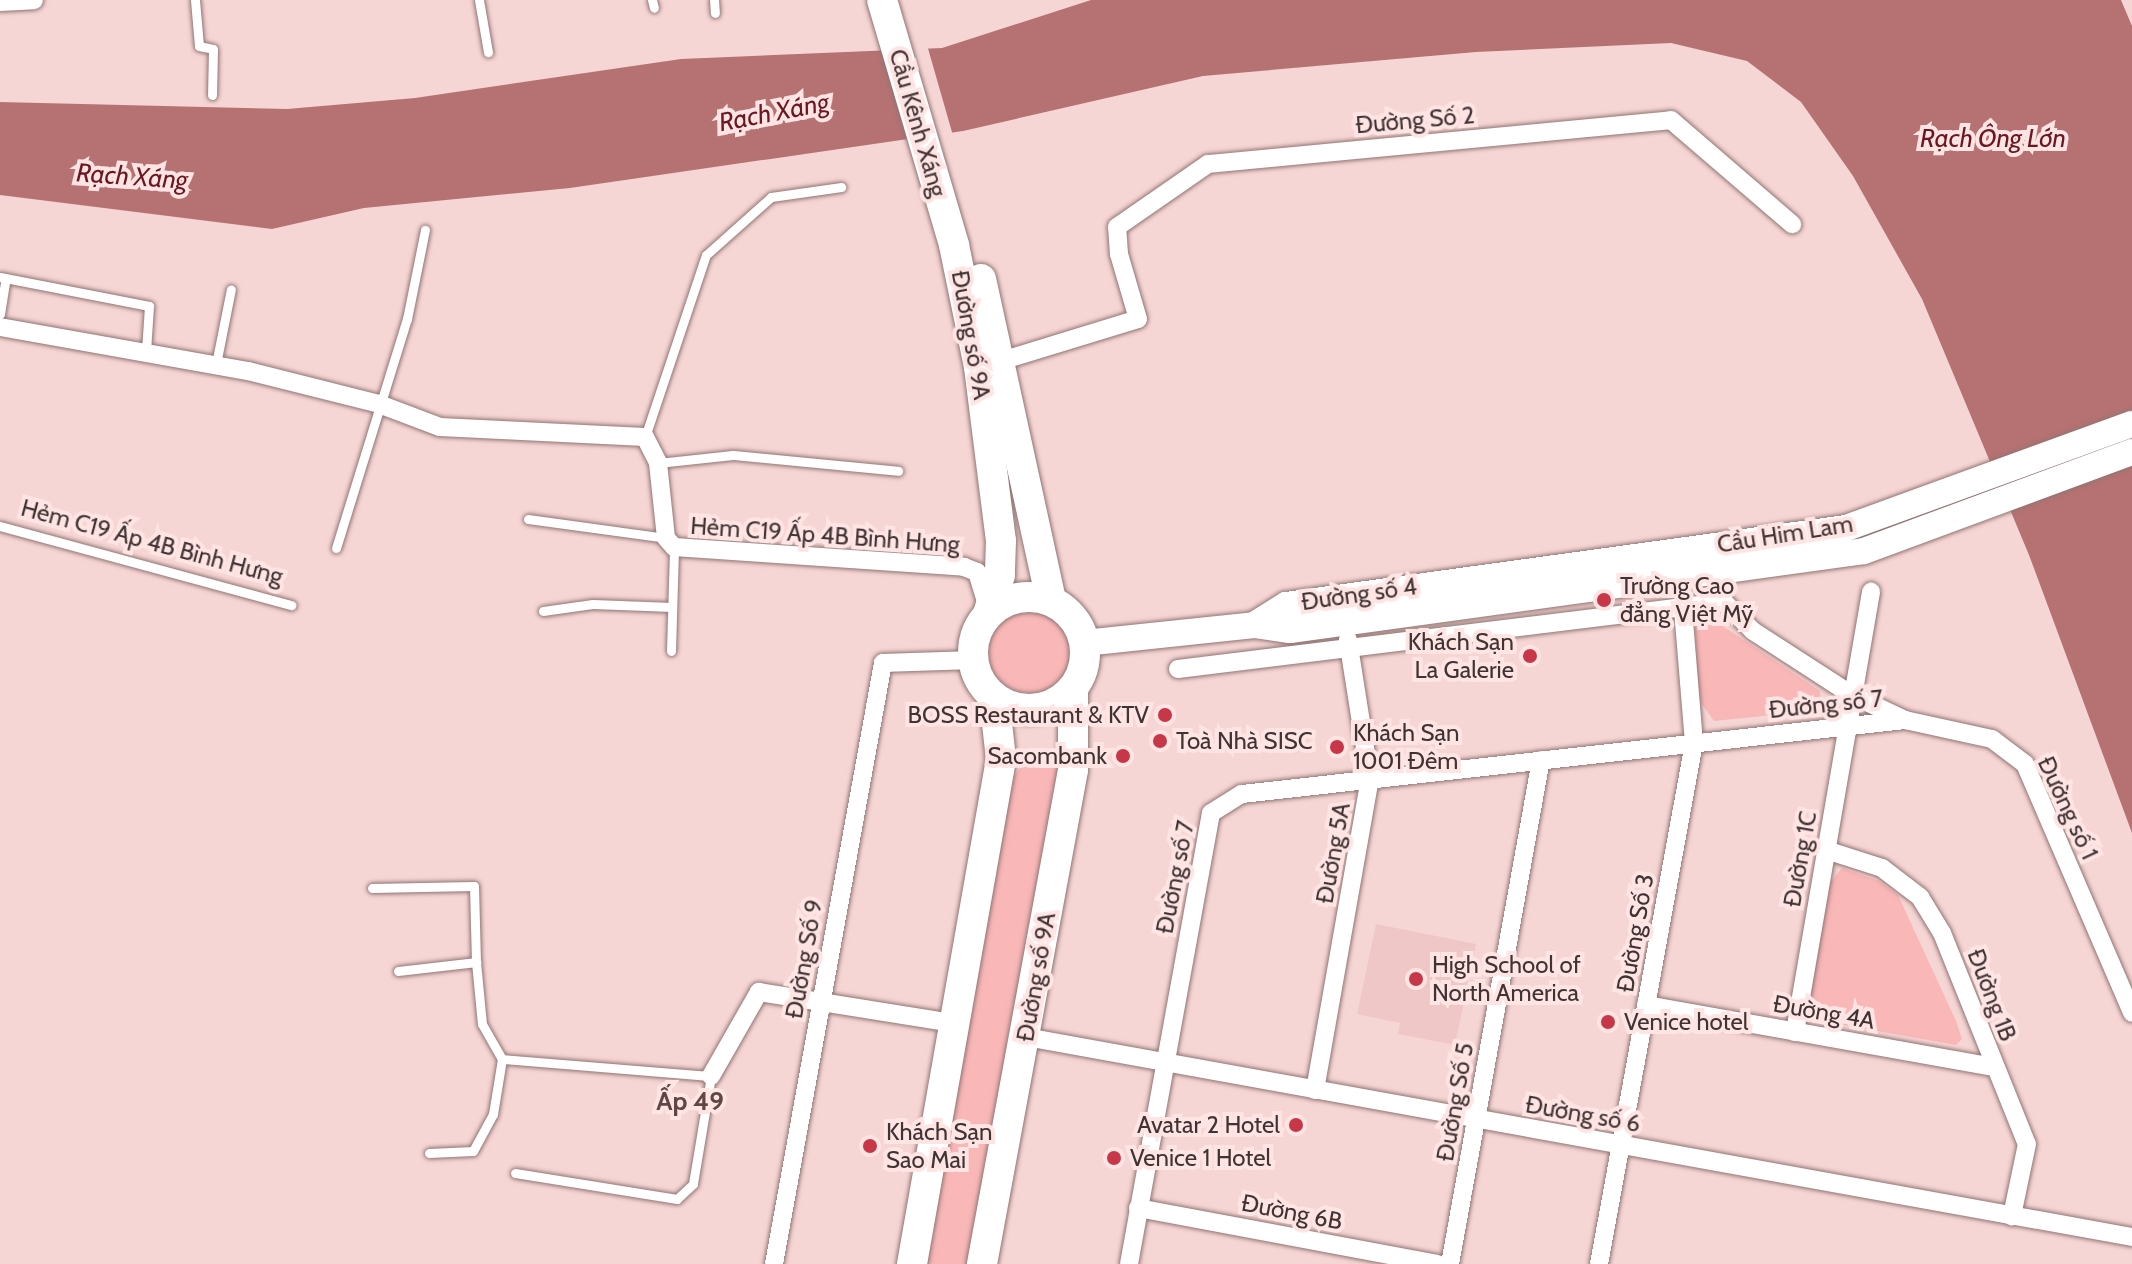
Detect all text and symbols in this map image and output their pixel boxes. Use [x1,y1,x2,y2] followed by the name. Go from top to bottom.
[883,46,953,200] street label: Cầu Kênh Xáng
[716,87,832,139] water label: Rạch Xáng
[1354,100,1476,140] street label: Đường Số 2
[1920,123,2066,155] water label: Rạch Ông Lớn
[75,158,189,196] water label: Rạch Xáng
[945,268,997,402] street label: Đường số 9A
[18,493,286,591] street label: Hẻm C19 Ấp 4B Bình Hưng
[1715,509,1855,559] street label: Cầu Him Lam
[689,511,961,559] street label: Hẻm C19 Ấp 4B Bình Hưng
[1299,572,1419,616] street label: Đường số 4
[1620,572,1753,628] place label: Trường Cao đẳng Việt Mỹ
[1595,591,1613,609] marker: Trường Cao đẳng Việt Mỹ
[1408,628,1514,684] place label: Khách Sạn La Galerie
[1521,647,1539,665] marker: Khách Sạn La Galerie
[1767,684,1885,724] street label: Đường số 7
[908,701,1149,729] place label: BOSS Restaurant & KTV
[1156,706,1174,724] marker: BOSS Restaurant & KTV
[1353,719,1459,775] place label: Khách Sạn 1001 Đêm
[1176,727,1313,755] place label: Toà Nhà SISC
[1151,732,1169,750] marker: Toà Nhà SISC
[1328,738,1346,756] marker: Khách Sạn 1001 Đêm
[987,742,1107,770] place label: Sacombank
[1114,747,1132,765] marker: Sacombank
[2032,752,2104,864] street label: Đường số 1
[1310,800,1356,906] street label: Đường 5A
[1777,809,1823,909] street label: Đường 1C
[1150,818,1200,936] street label: Đường số 7
[1610,872,1660,994] street label: Đường Số 3
[779,897,829,1021] street label: Đường Số 9
[1010,910,1062,1044] street label: Đường số 9A
[1961,945,2023,1045] street label: Đường 1B
[1432,951,1581,1007] place label: High School of North America
[1407,970,1425,988] marker: High School of North America
[1771,989,1877,1035] street label: Đường 4A
[1624,1008,1748,1036] place label: Venice hotel
[1599,1013,1617,1031] marker: Venice hotel
[1430,1041,1480,1163] street label: Đường Số 5
[656,1086,724,1118] district label: Ấp 49
[1523,1090,1643,1138] street label: Đường số 6
[1137,1111,1280,1139] place label: Avatar 2 Hotel
[1287,1116,1305,1134] marker: Avatar 2 Hotel
[886,1118,992,1174] place label: Khách Sạn Sao Mai
[861,1137,879,1155] marker: Khách Sạn Sao Mai
[1130,1144,1271,1172] place label: Venice 1 Hotel
[1105,1149,1123,1167] marker: Venice 1 Hotel
[1239,1188,1345,1236] street label: Đường 6B

